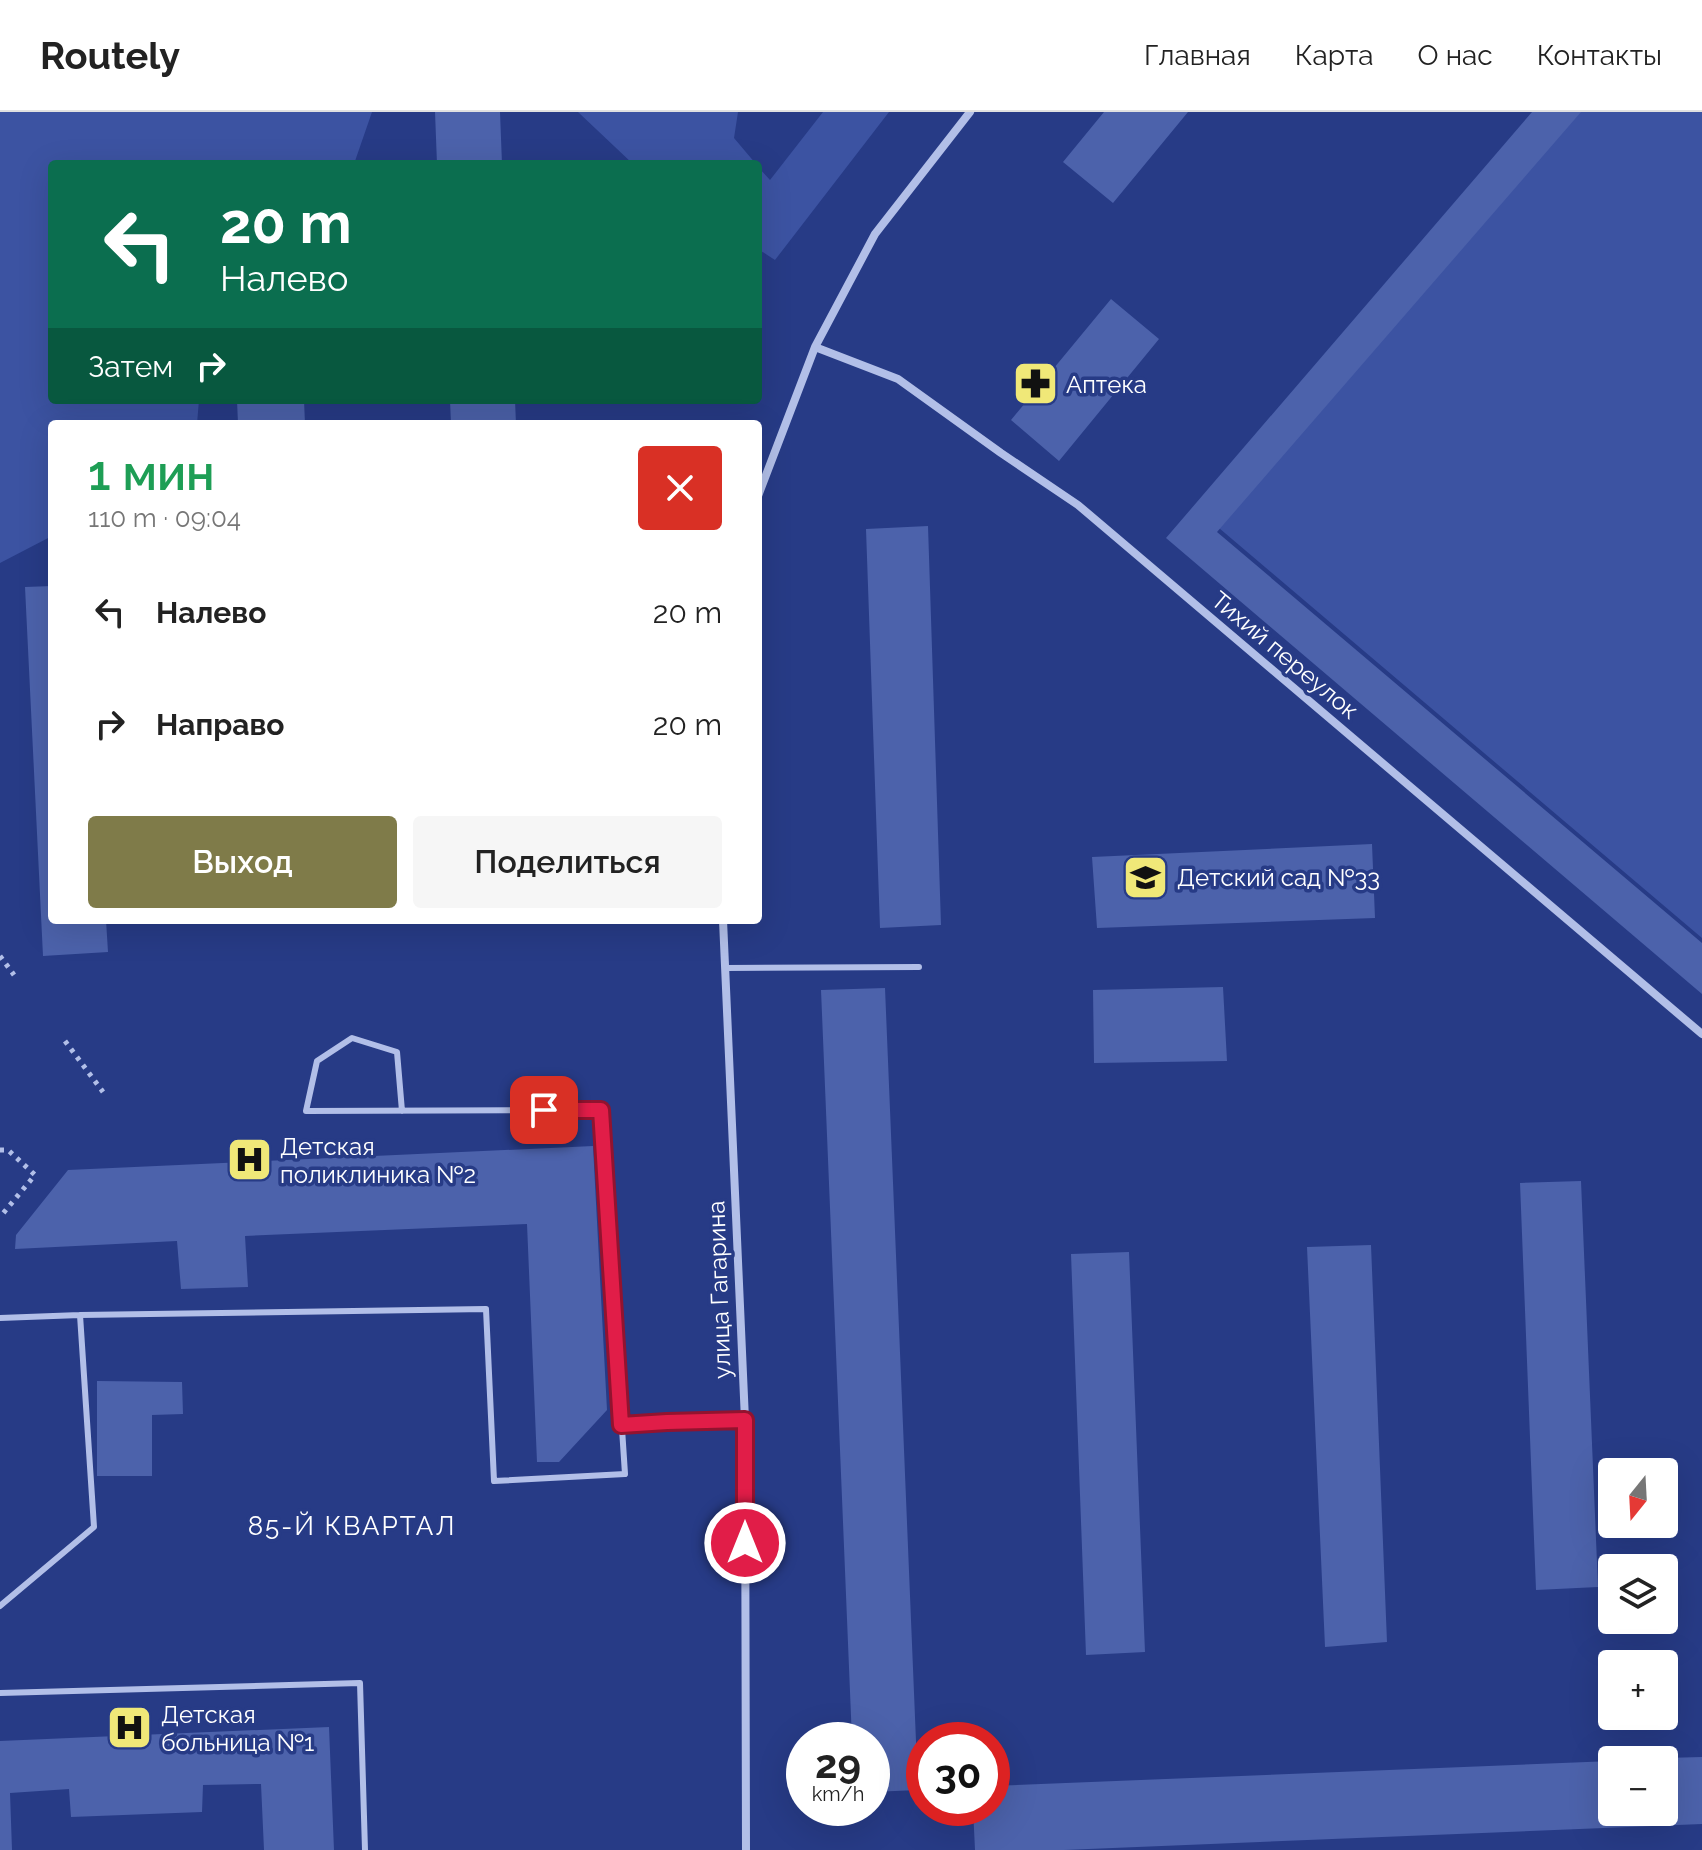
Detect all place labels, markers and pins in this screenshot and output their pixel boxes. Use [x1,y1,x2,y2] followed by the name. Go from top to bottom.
[1011,360,1059,408] pharmacy icon: Аптека
[1066,370,1147,399] place label: Аптека
[1122,853,1170,901] school or university icon: Детский сад №33
[1177,863,1380,892] place label: Детский сад №33
[510,1076,578,1144] pin
[280,1132,476,1189] place label: Детская поликлиника №2
[225,1136,273,1184] hospital icon: Детская поликлиника №2
[161,1700,314,1757] place label: Детская больница №1
[106,1704,154,1752] hospital icon: Детская больница №1

